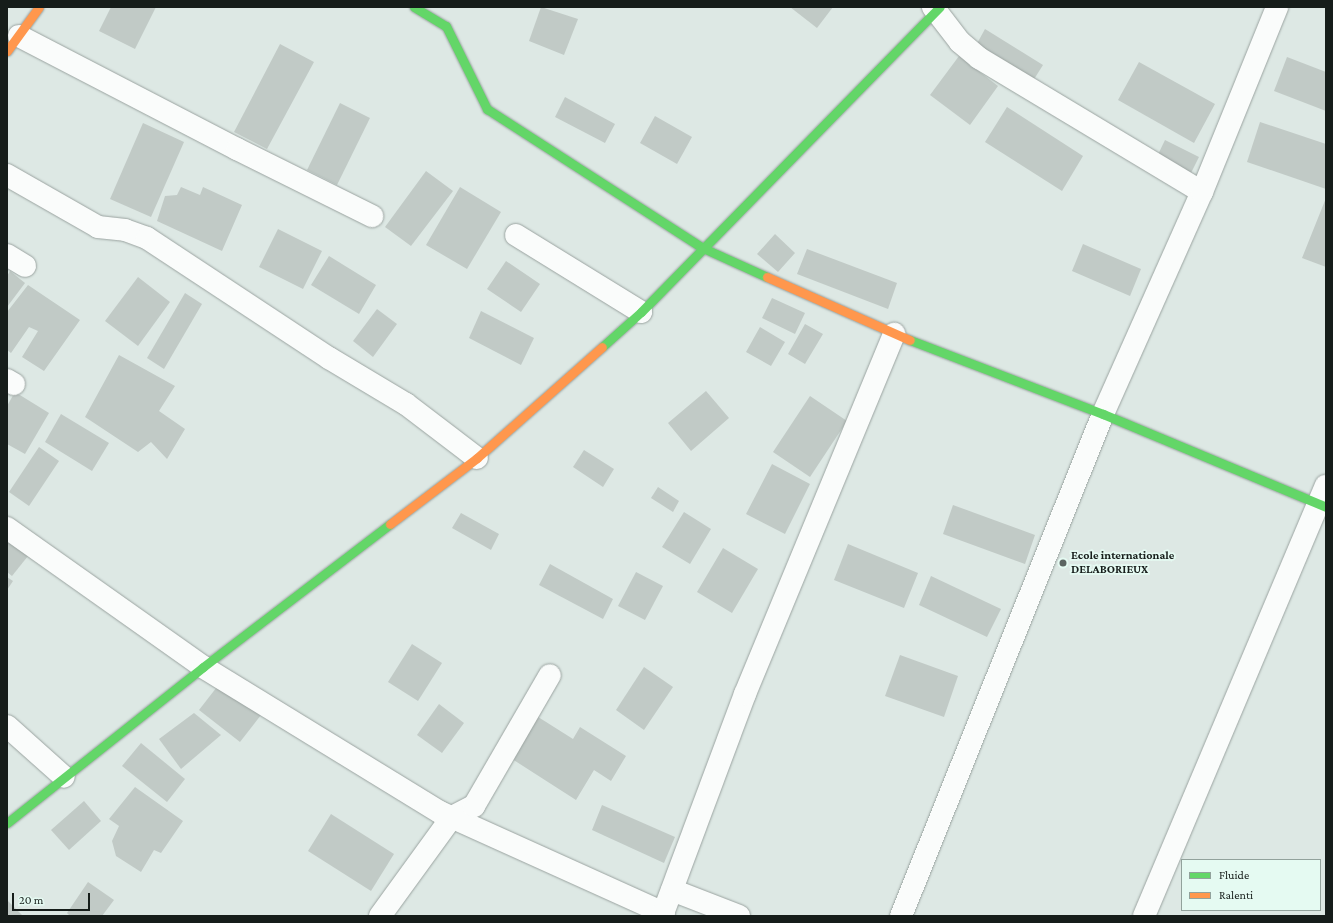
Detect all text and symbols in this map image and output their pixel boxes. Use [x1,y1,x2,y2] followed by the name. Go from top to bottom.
[1071,549,1174,577] place label: Ecole internationale DELABORIEUX
[1058,558,1068,568] marker: Ecole internationale DELABORIEUX
[1181,859,1321,911] legend
[1219,868,1249,882] text: Fluide
[14,885,92,911] scale bar
[1219,888,1253,902] text: Ralenti
[19,893,43,907] text: 20 m

